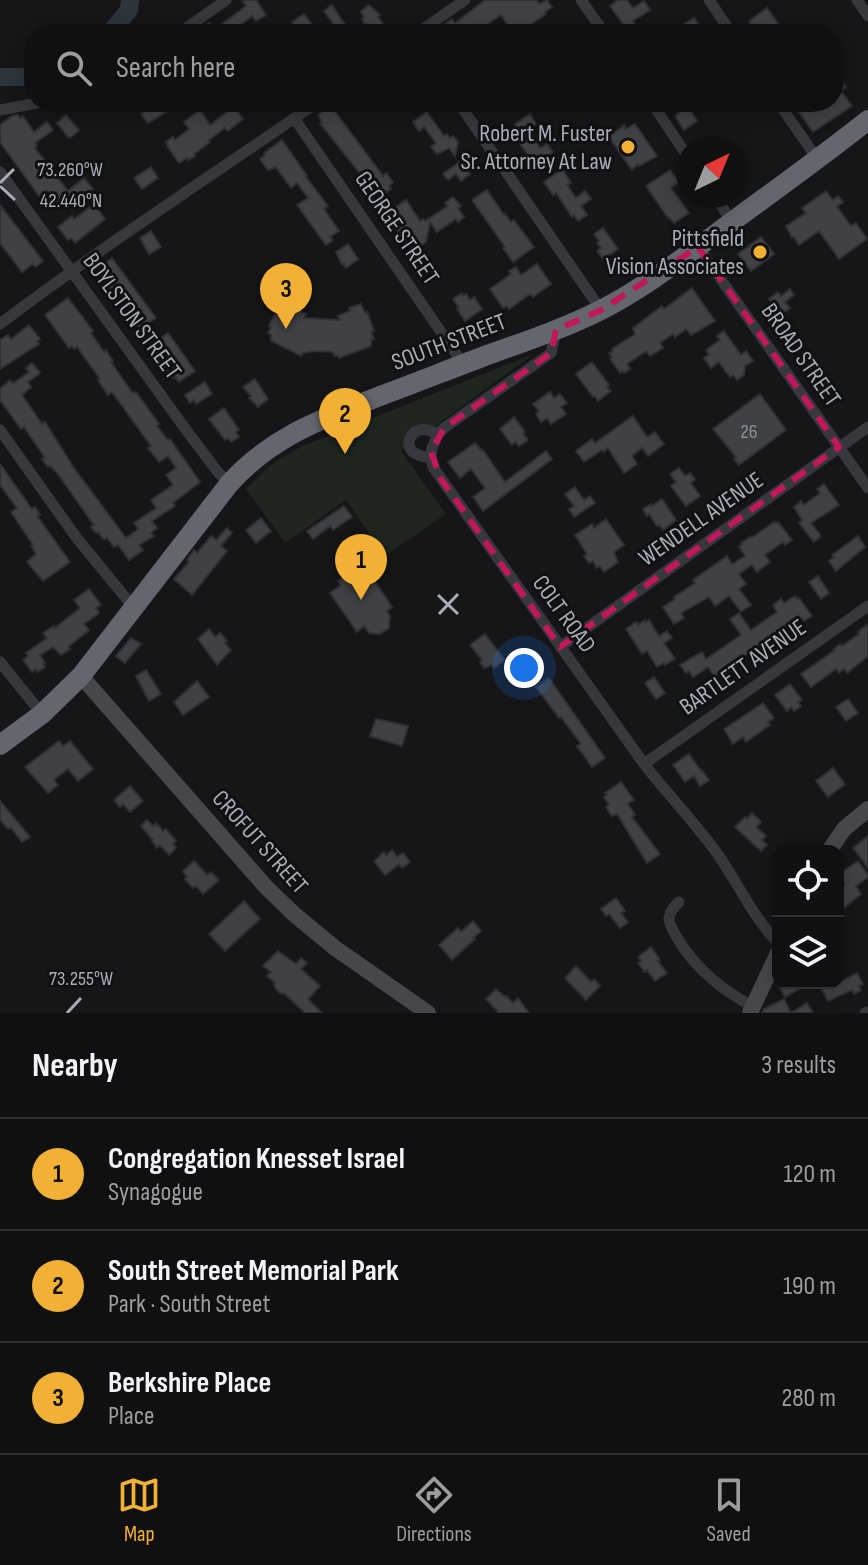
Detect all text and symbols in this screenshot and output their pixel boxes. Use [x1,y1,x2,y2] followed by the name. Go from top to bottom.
[24,24,844,112] search box
[52,46,96,90] icon: search
[116,50,235,86] text: Search here
[461,119,612,176] place label: Robert M. Fuster Sr. Attorney At Law
[676,136,748,208] north arrow
[619,138,637,156] marker: Robert M. Fuster Sr. Attorney At Law
[37,158,103,182] text: 73.260°W
[348,166,446,290] street label: GEORGE STREET
[40,189,102,213] text: 42.440°N
[606,224,744,281] place label: Pittsfield Vision Associates
[751,243,769,261] marker: Pittsfield Vision Associates
[77,247,188,385] street label: BOYLSTON STREET
[260,263,312,329] pin: 3
[755,298,847,413] street label: BROAD STREET
[388,307,511,377] street label: SOUTH STREET
[319,388,371,454] pin: 2
[741,420,758,444] house number: 26
[633,465,769,573] street label: WENDELL AVENUE
[335,534,387,600] pin: 1
[526,570,602,658] street label: COLT ROAD
[674,613,812,721] street label: BARTLETT AVENUE
[504,648,544,688] your location
[206,784,314,900] street label: CROFUT STREET
[772,845,844,989] map controls
[772,845,844,917] button: locate
[772,917,844,989] button: layers
[49,967,113,991] text: 73.255°W
[32,1045,118,1086] text: Nearby
[761,1050,836,1081] text: 3 results
[108,1141,405,1177] text: Congregation Knesset Israel
[53,1159,63,1190] text: 1
[783,1159,836,1190] text: 120 m
[108,1177,203,1208] text: Synagogue
[108,1253,399,1289] text: South Street Memorial Park
[52,1271,64,1302] text: 2
[783,1271,836,1302] text: 190 m
[108,1289,270,1320] text: Park · South Street
[108,1365,271,1401] text: Berkshire Place
[52,1383,64,1414] text: 3
[781,1383,836,1414] text: 280 m
[108,1401,155,1432] text: Place
[117,1473,161,1548] tab: Map
[396,1473,472,1548] tab: Directions
[707,1473,751,1548] tab: Saved

